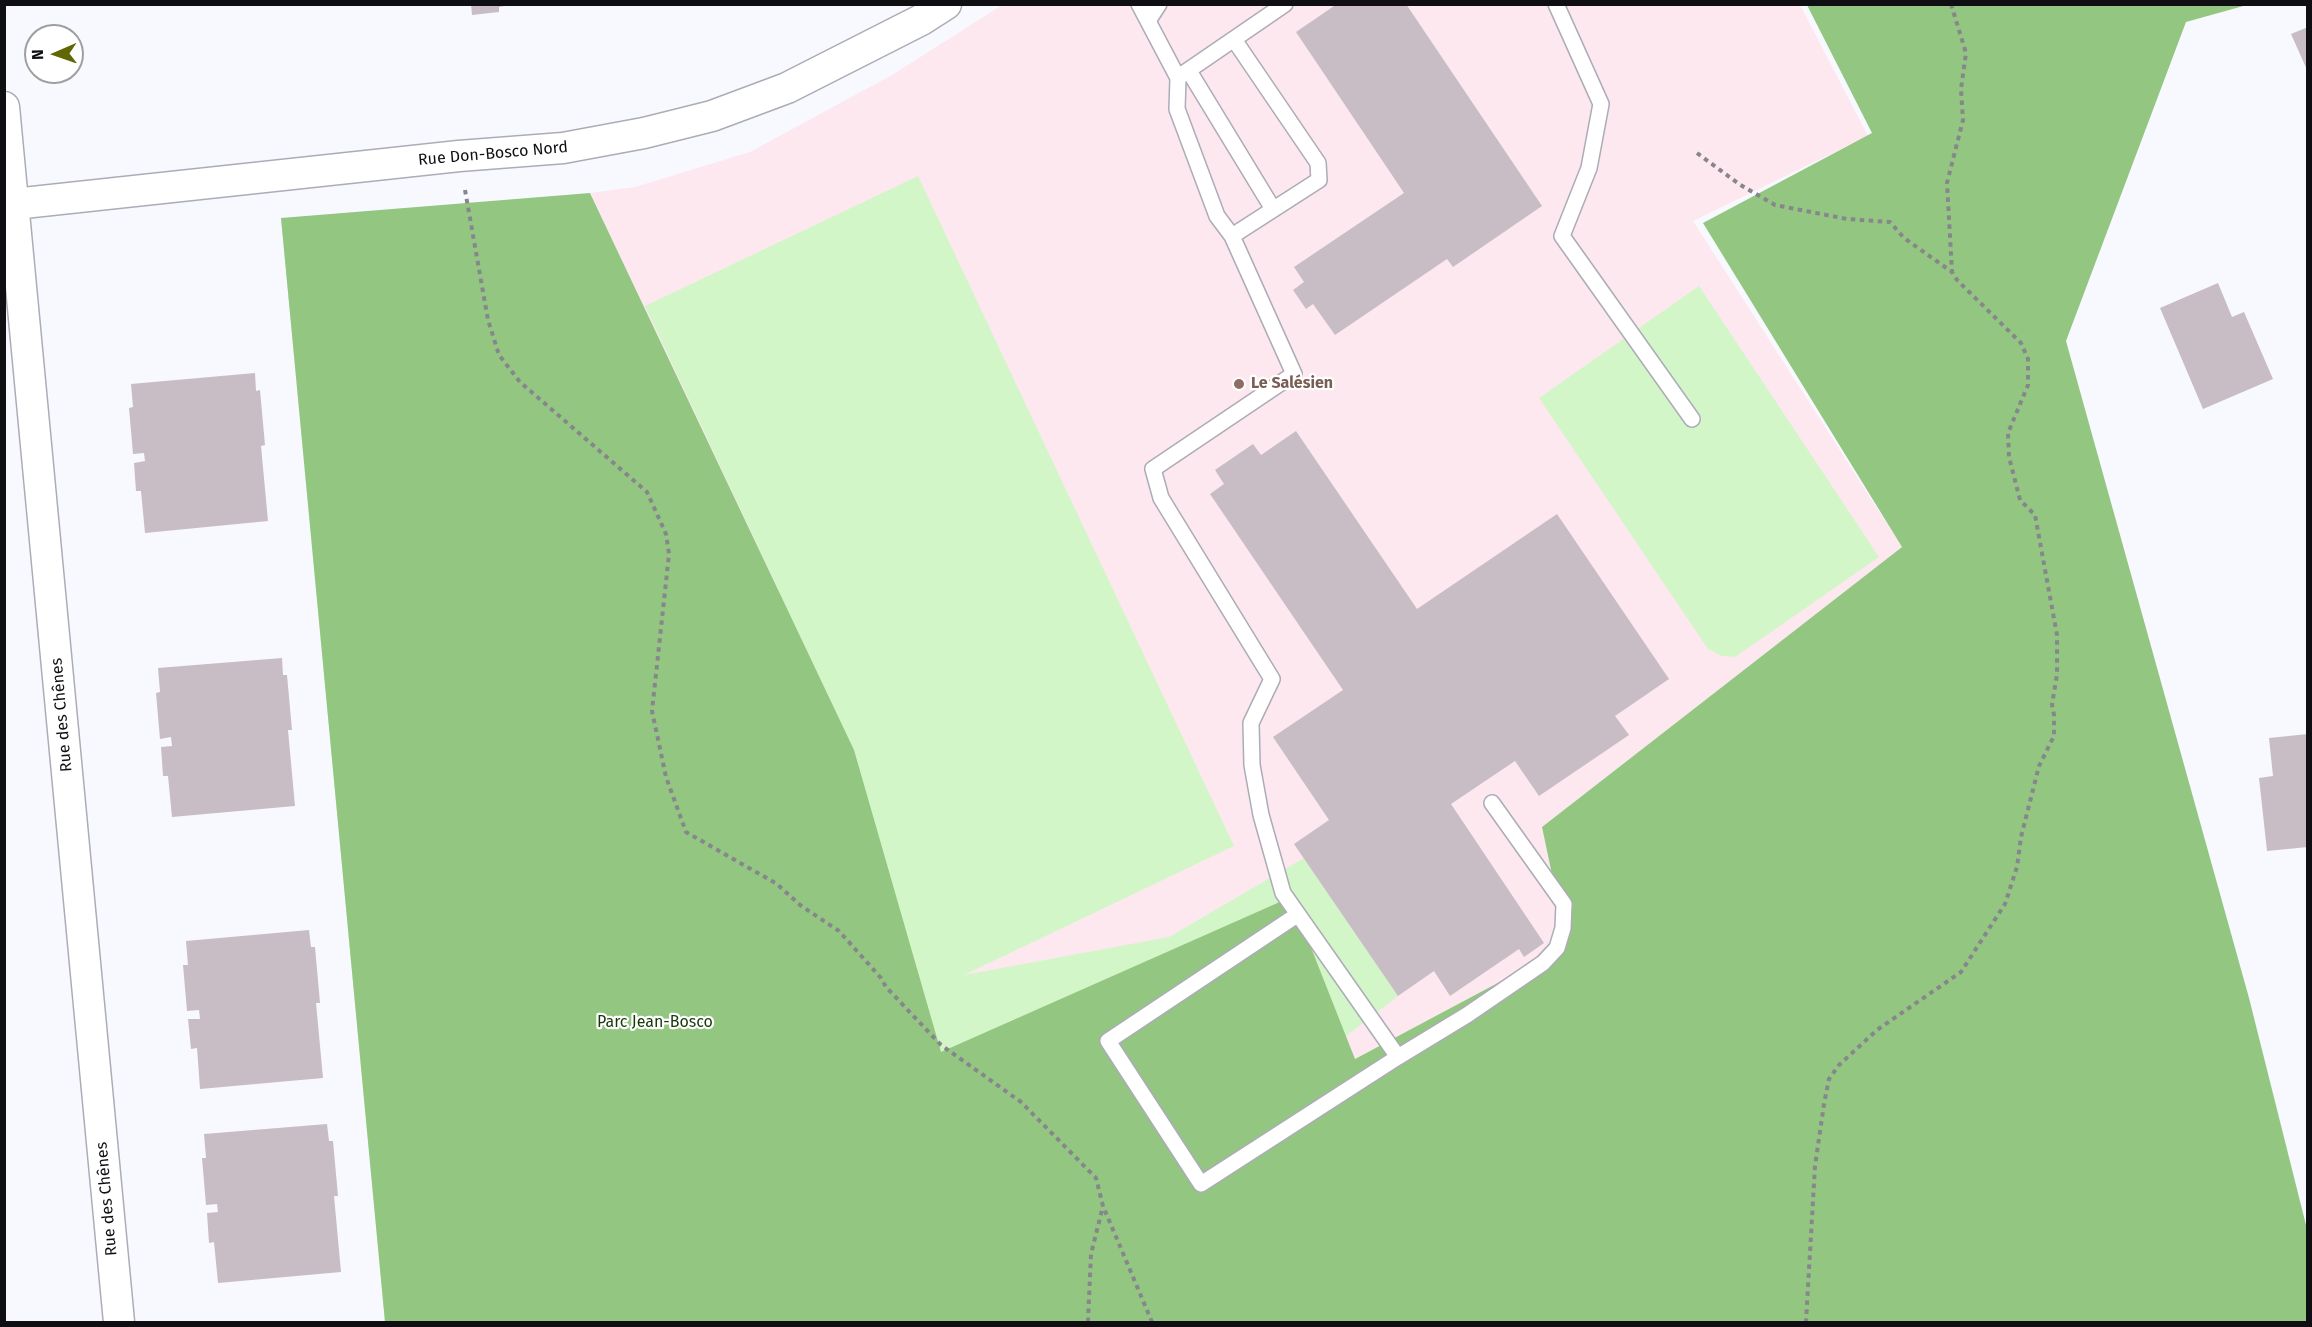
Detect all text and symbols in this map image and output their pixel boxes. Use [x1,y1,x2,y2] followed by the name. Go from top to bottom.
[24,24,84,84] north arrow
[28,49,47,60] text: N
[417,138,569,170] street label: Rue Don-Bosco Nord
[1251,374,1333,394] place label: Le Salésien
[1232,377,1246,391] marker: Le Salésien
[47,657,77,773] street label: Rue des Chênes
[597,1013,713,1033] park label: Parc Jean-Bosco
[92,1141,122,1257] street label: Rue des Chênes

